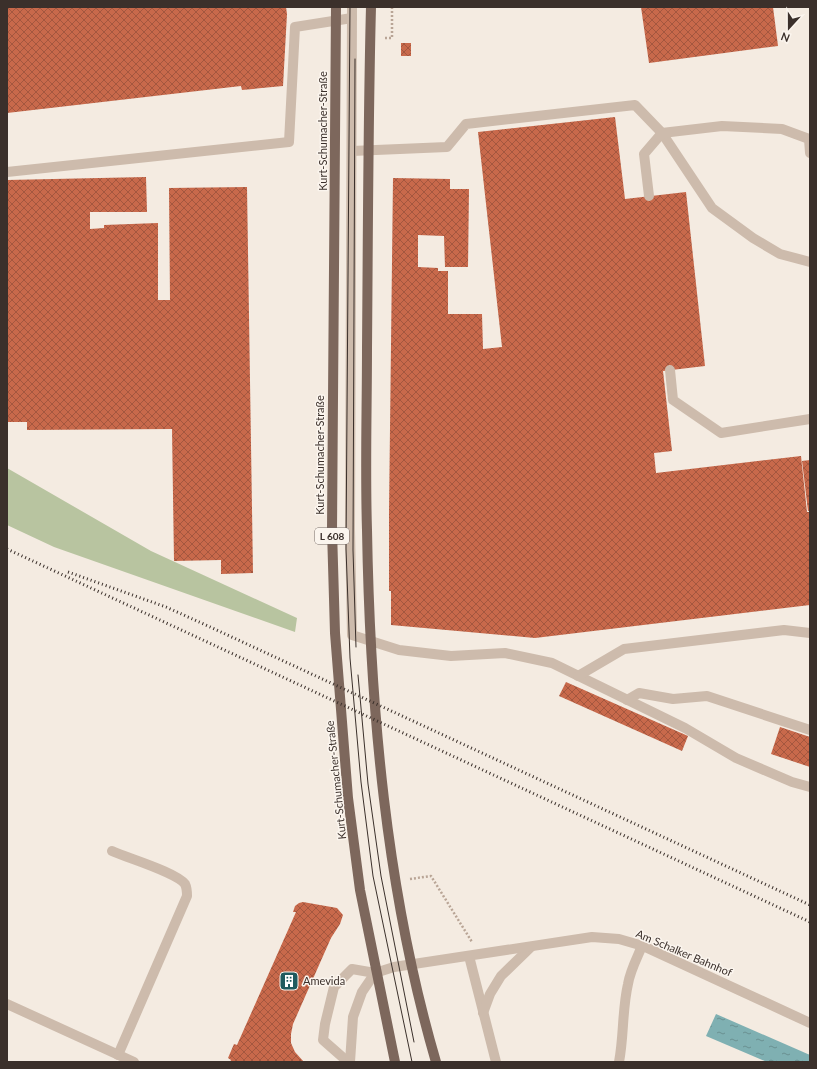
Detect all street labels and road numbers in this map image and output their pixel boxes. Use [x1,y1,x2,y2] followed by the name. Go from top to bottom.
[316,71,329,191] street label: Kurt-Schumacher-Straße
[313,395,326,515] street label: Kurt-Schumacher-Straße
[315,528,349,544] road number: L 608
[323,720,348,840] street label: Kurt-Schumacher-Straße
[634,926,734,979] street label: Am Schalker Bahnhof

